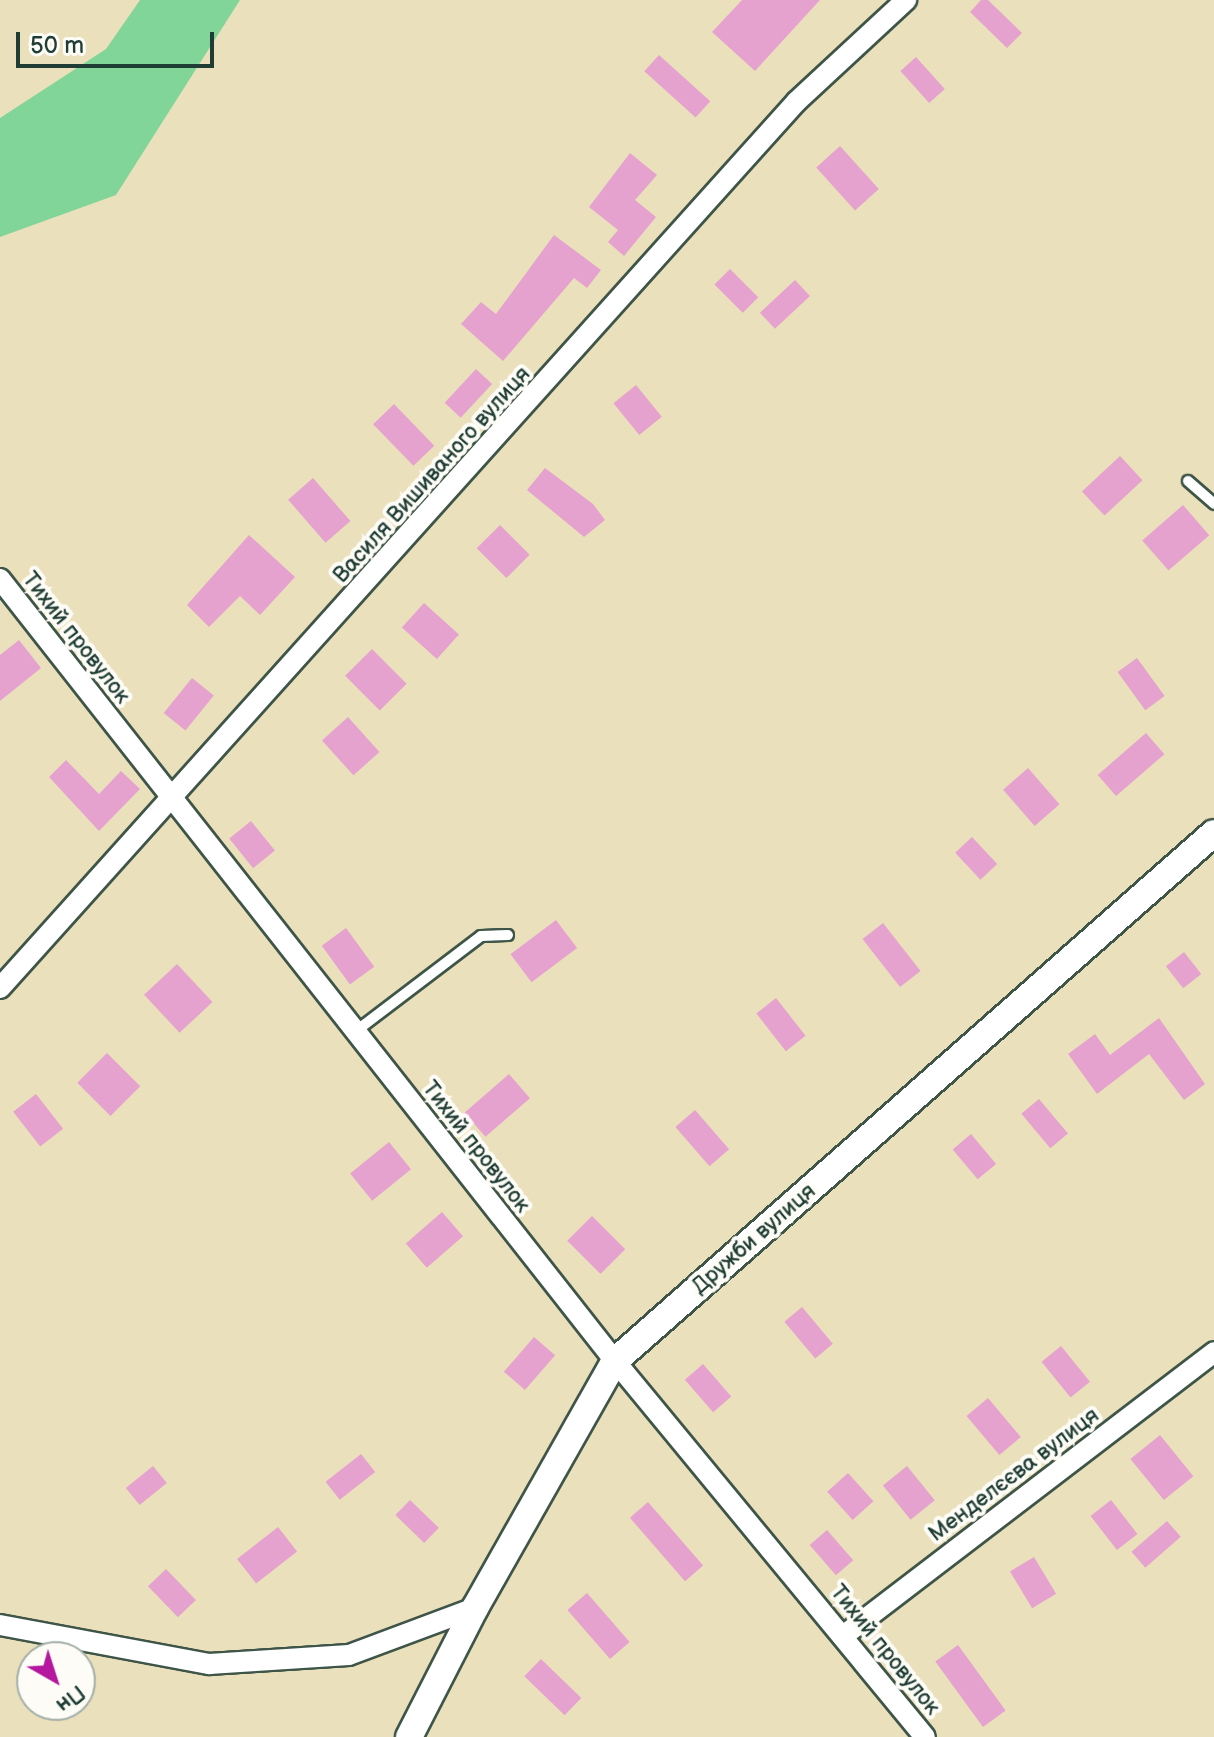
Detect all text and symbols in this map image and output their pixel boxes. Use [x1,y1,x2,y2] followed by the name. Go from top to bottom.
[20,16,218,66] scale bar
[30,31,84,60] text: 50 m
[328,362,536,588] street label: Василя Вишиваного вулиця
[16,567,136,709] street label: Тихий провулок
[416,1076,536,1218] street label: Тихий провулок
[687,1178,821,1300] street label: Дружби вулиця
[924,1402,1104,1548] street label: Менделєєва вулиця
[824,1580,946,1720] street label: Тихий провулок
[16,1641,96,1721] north arrow
[50,1679,90,1718] text: Пн

